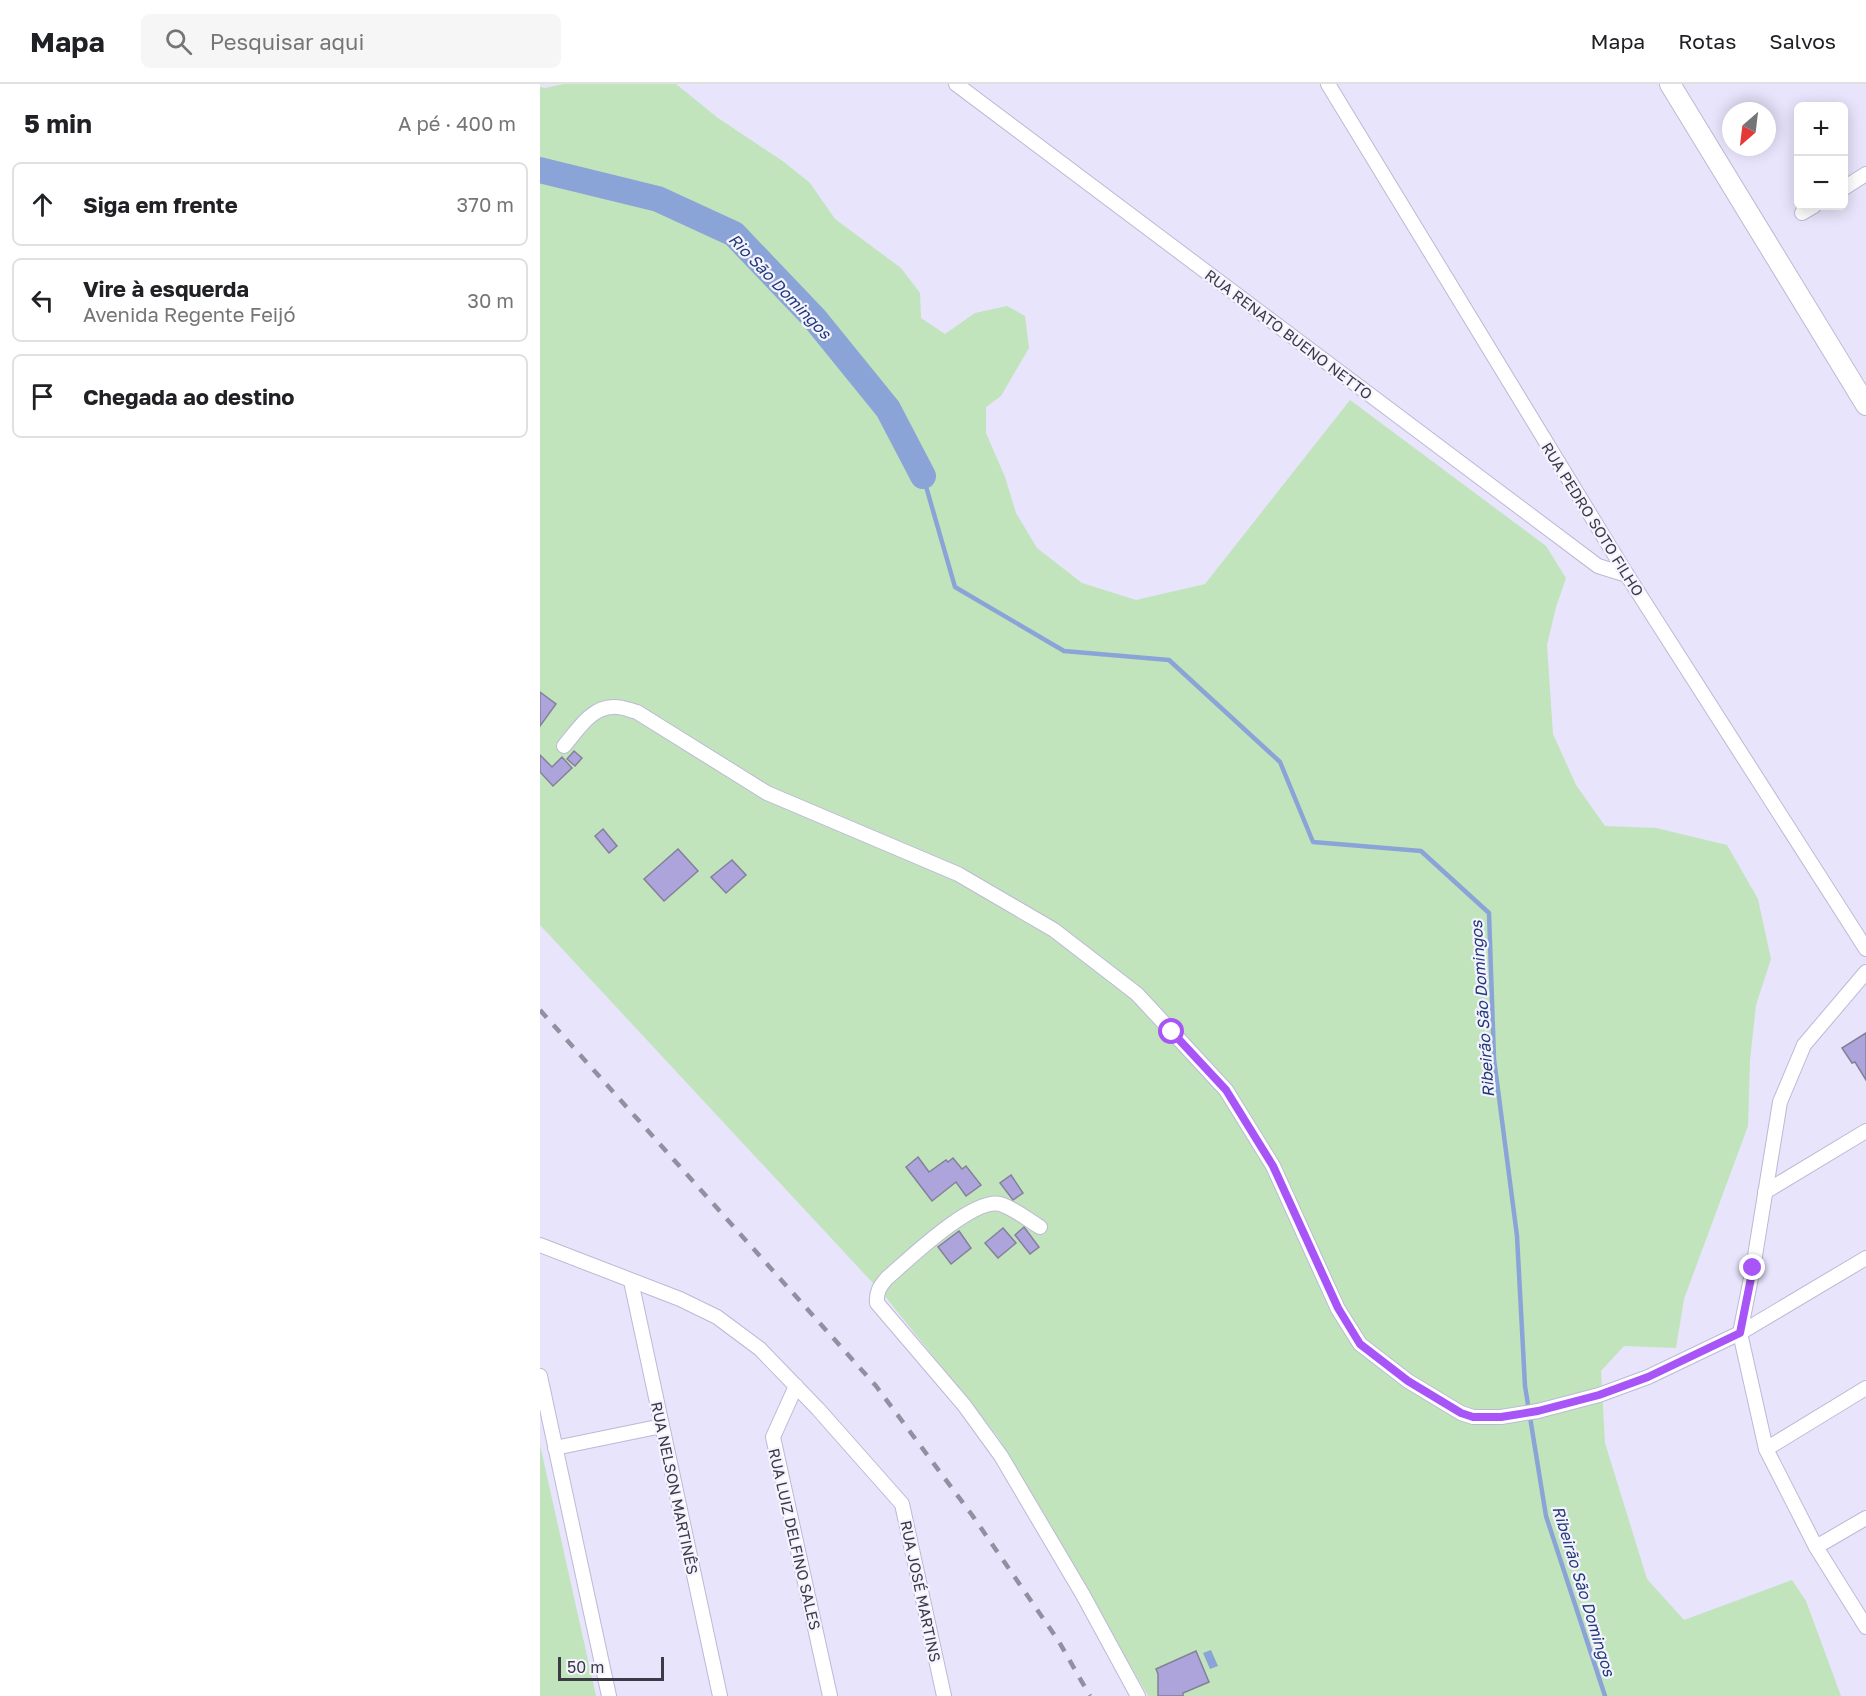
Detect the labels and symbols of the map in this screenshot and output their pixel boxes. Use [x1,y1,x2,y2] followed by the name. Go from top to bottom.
[1722,102,1776,156] north arrow
[725,229,836,344] water label: Rio São Domingos
[1202,265,1376,403] street label: RUA RENATO BUENO NETTO
[1538,439,1648,599] street label: RUA PEDRO SOTO FILHO
[1466,918,1498,1098] water label: Ribeirão São Domingos
[1158,1018,1184,1044] route start
[1739,1254,1765,1280] route end
[648,1400,702,1576] street label: RUA NELSON MARTINÊS
[765,1446,825,1632] street label: RUA LUIZ DELFINO SALES
[1549,1503,1620,1680] water label: Ribeirão São Domingos
[897,1519,945,1663] street label: RUA JOSÉ MARTINS
[558,1654,664,1682] scale bar

